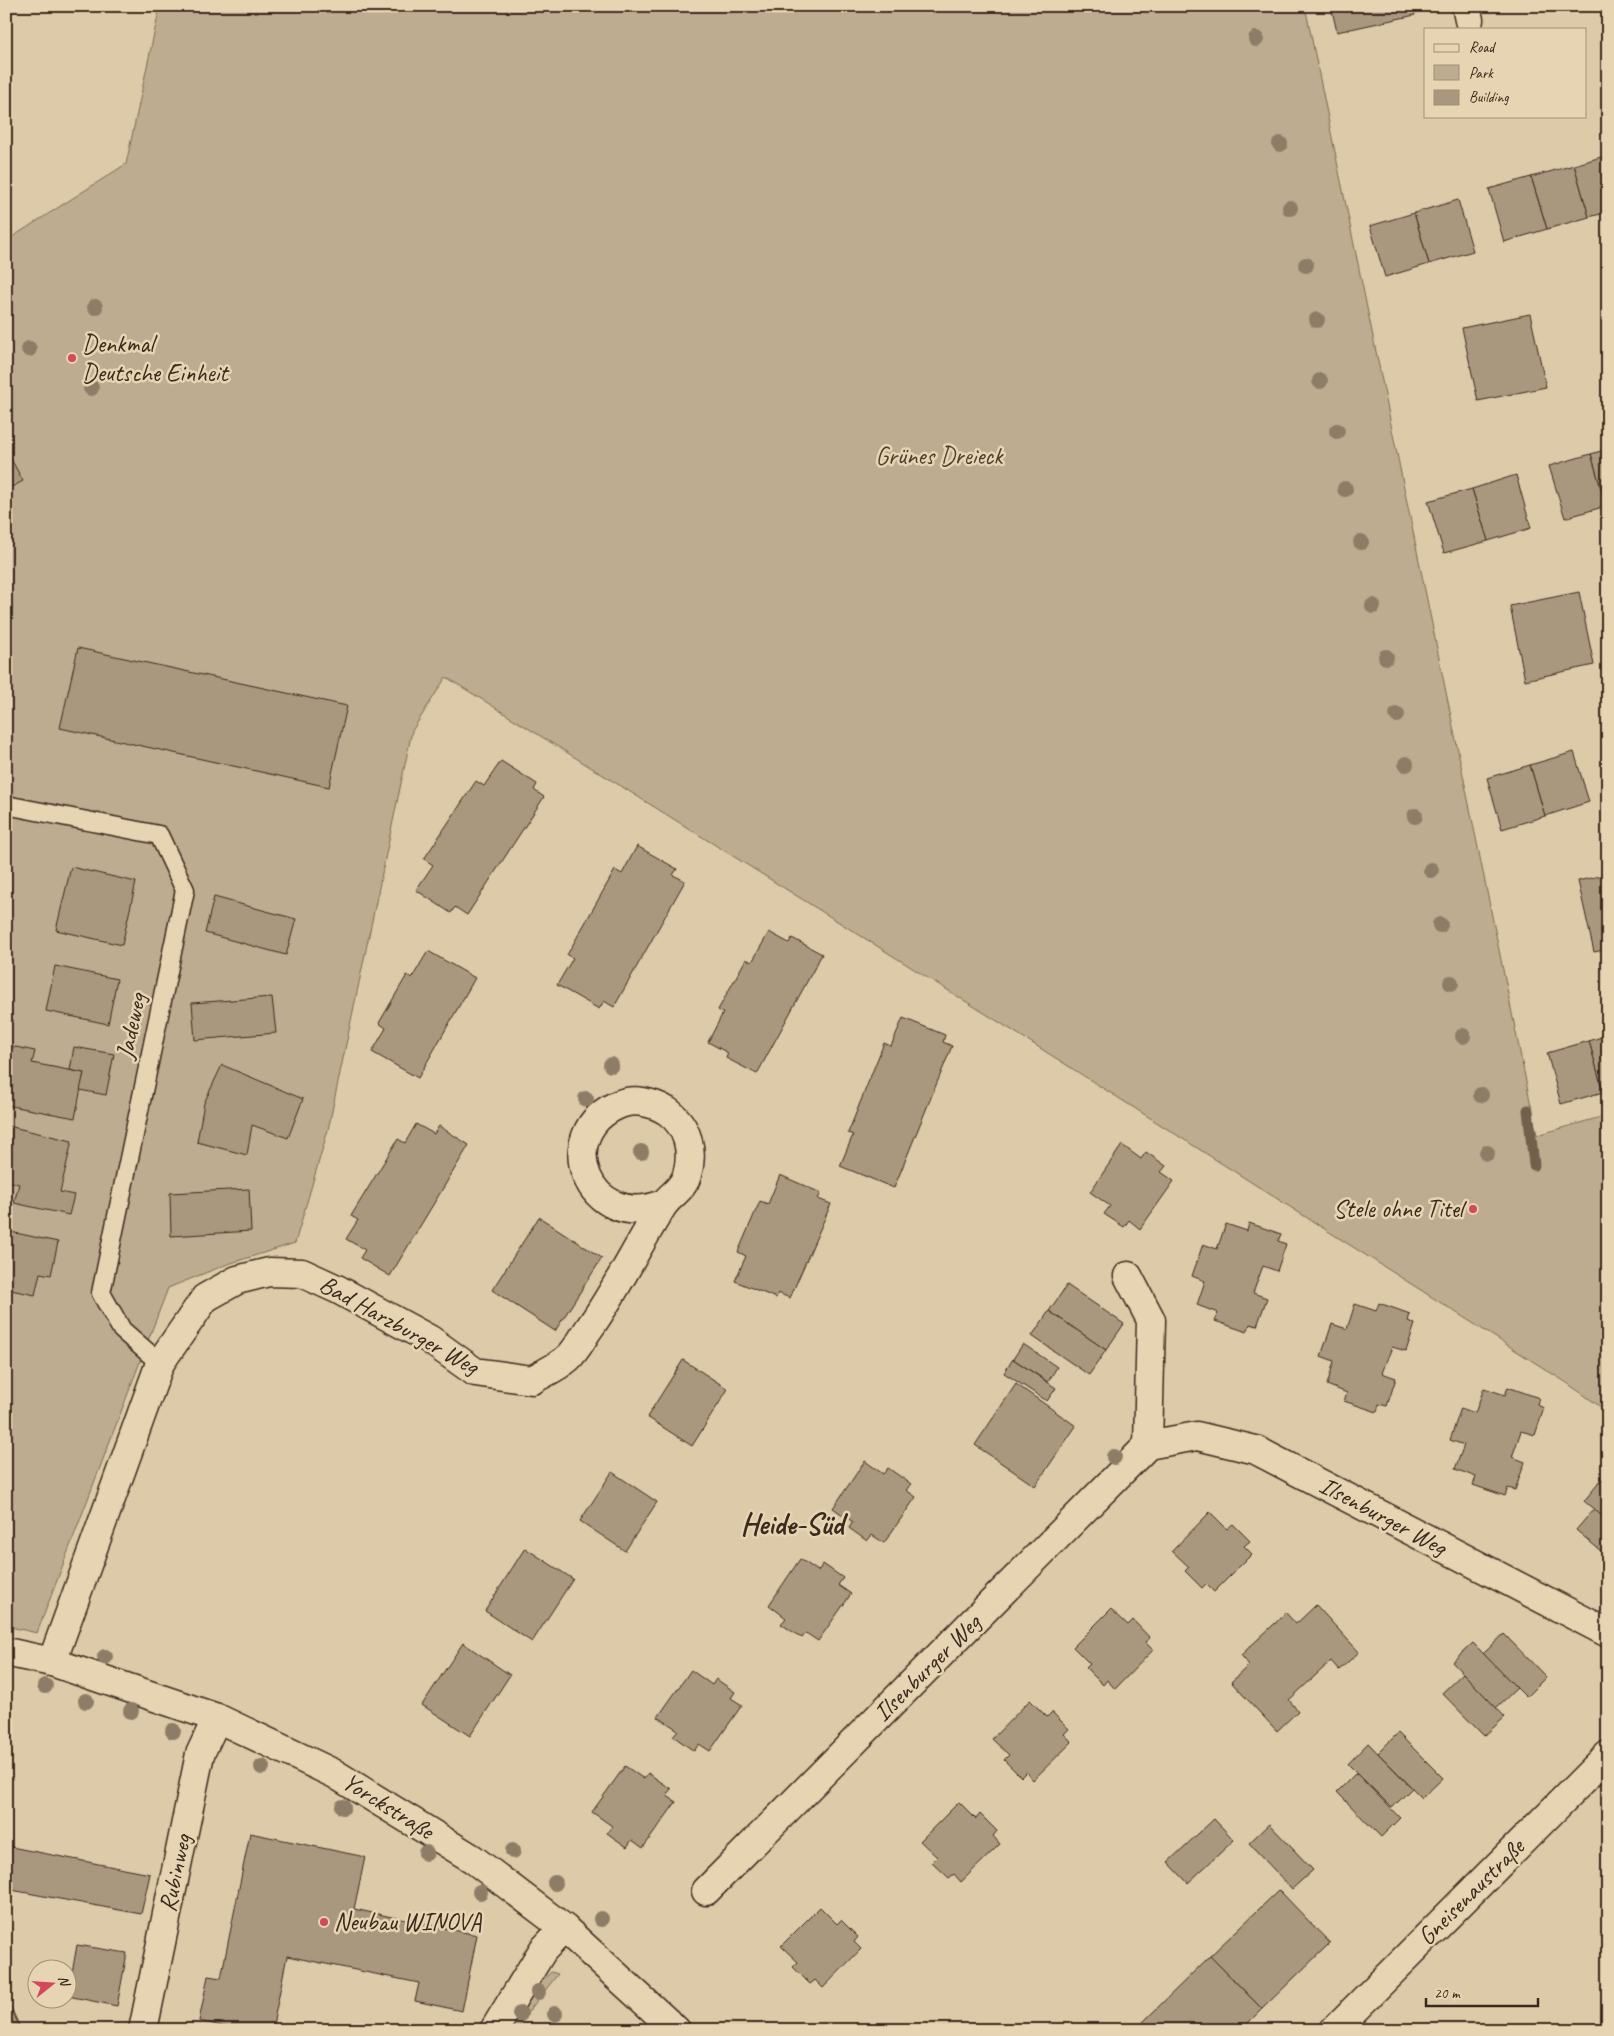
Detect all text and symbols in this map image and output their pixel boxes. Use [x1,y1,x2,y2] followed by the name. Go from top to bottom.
[1424,28,1586,118] legend
[1469,38,1496,57] text: Road
[1469,64,1494,83] text: Park
[1469,88,1509,107] text: Building
[82,328,230,389] place label: Denkmal Deutsche Einheit
[66,352,78,364] marker: Denkmal Deutsche Einheit
[876,440,1004,472] park label: Grünes Dreieck
[108,988,154,1063] street label: Jadeweg
[1333,1193,1468,1225] place label: Stele ohne Titel
[1467,1203,1479,1215] marker: Stele ohne Titel
[314,1268,486,1383] street label: Bad Harzburger Weg
[1314,1469,1454,1564] street label: Ilsenburger Weg
[741,1505,848,1543] district label: Heide-Süd
[867,1606,989,1728] street label: Ilsenburger Weg
[336,1766,441,1847] street label: Yorckstraße
[151,1830,199,1915] street label: Rubinweg
[1411,1830,1533,1952] street label: Gneisenaustraße
[334,1906,482,1938] place label: Neubau WINOVA
[318,1916,330,1928] marker: Neubau WINOVA
[28,1958,78,2008] north arrow
[55,1974,74,1989] text: N
[1426,1976,1539,2008] scale bar
[1434,1984,1461,2003] text: 20 m

